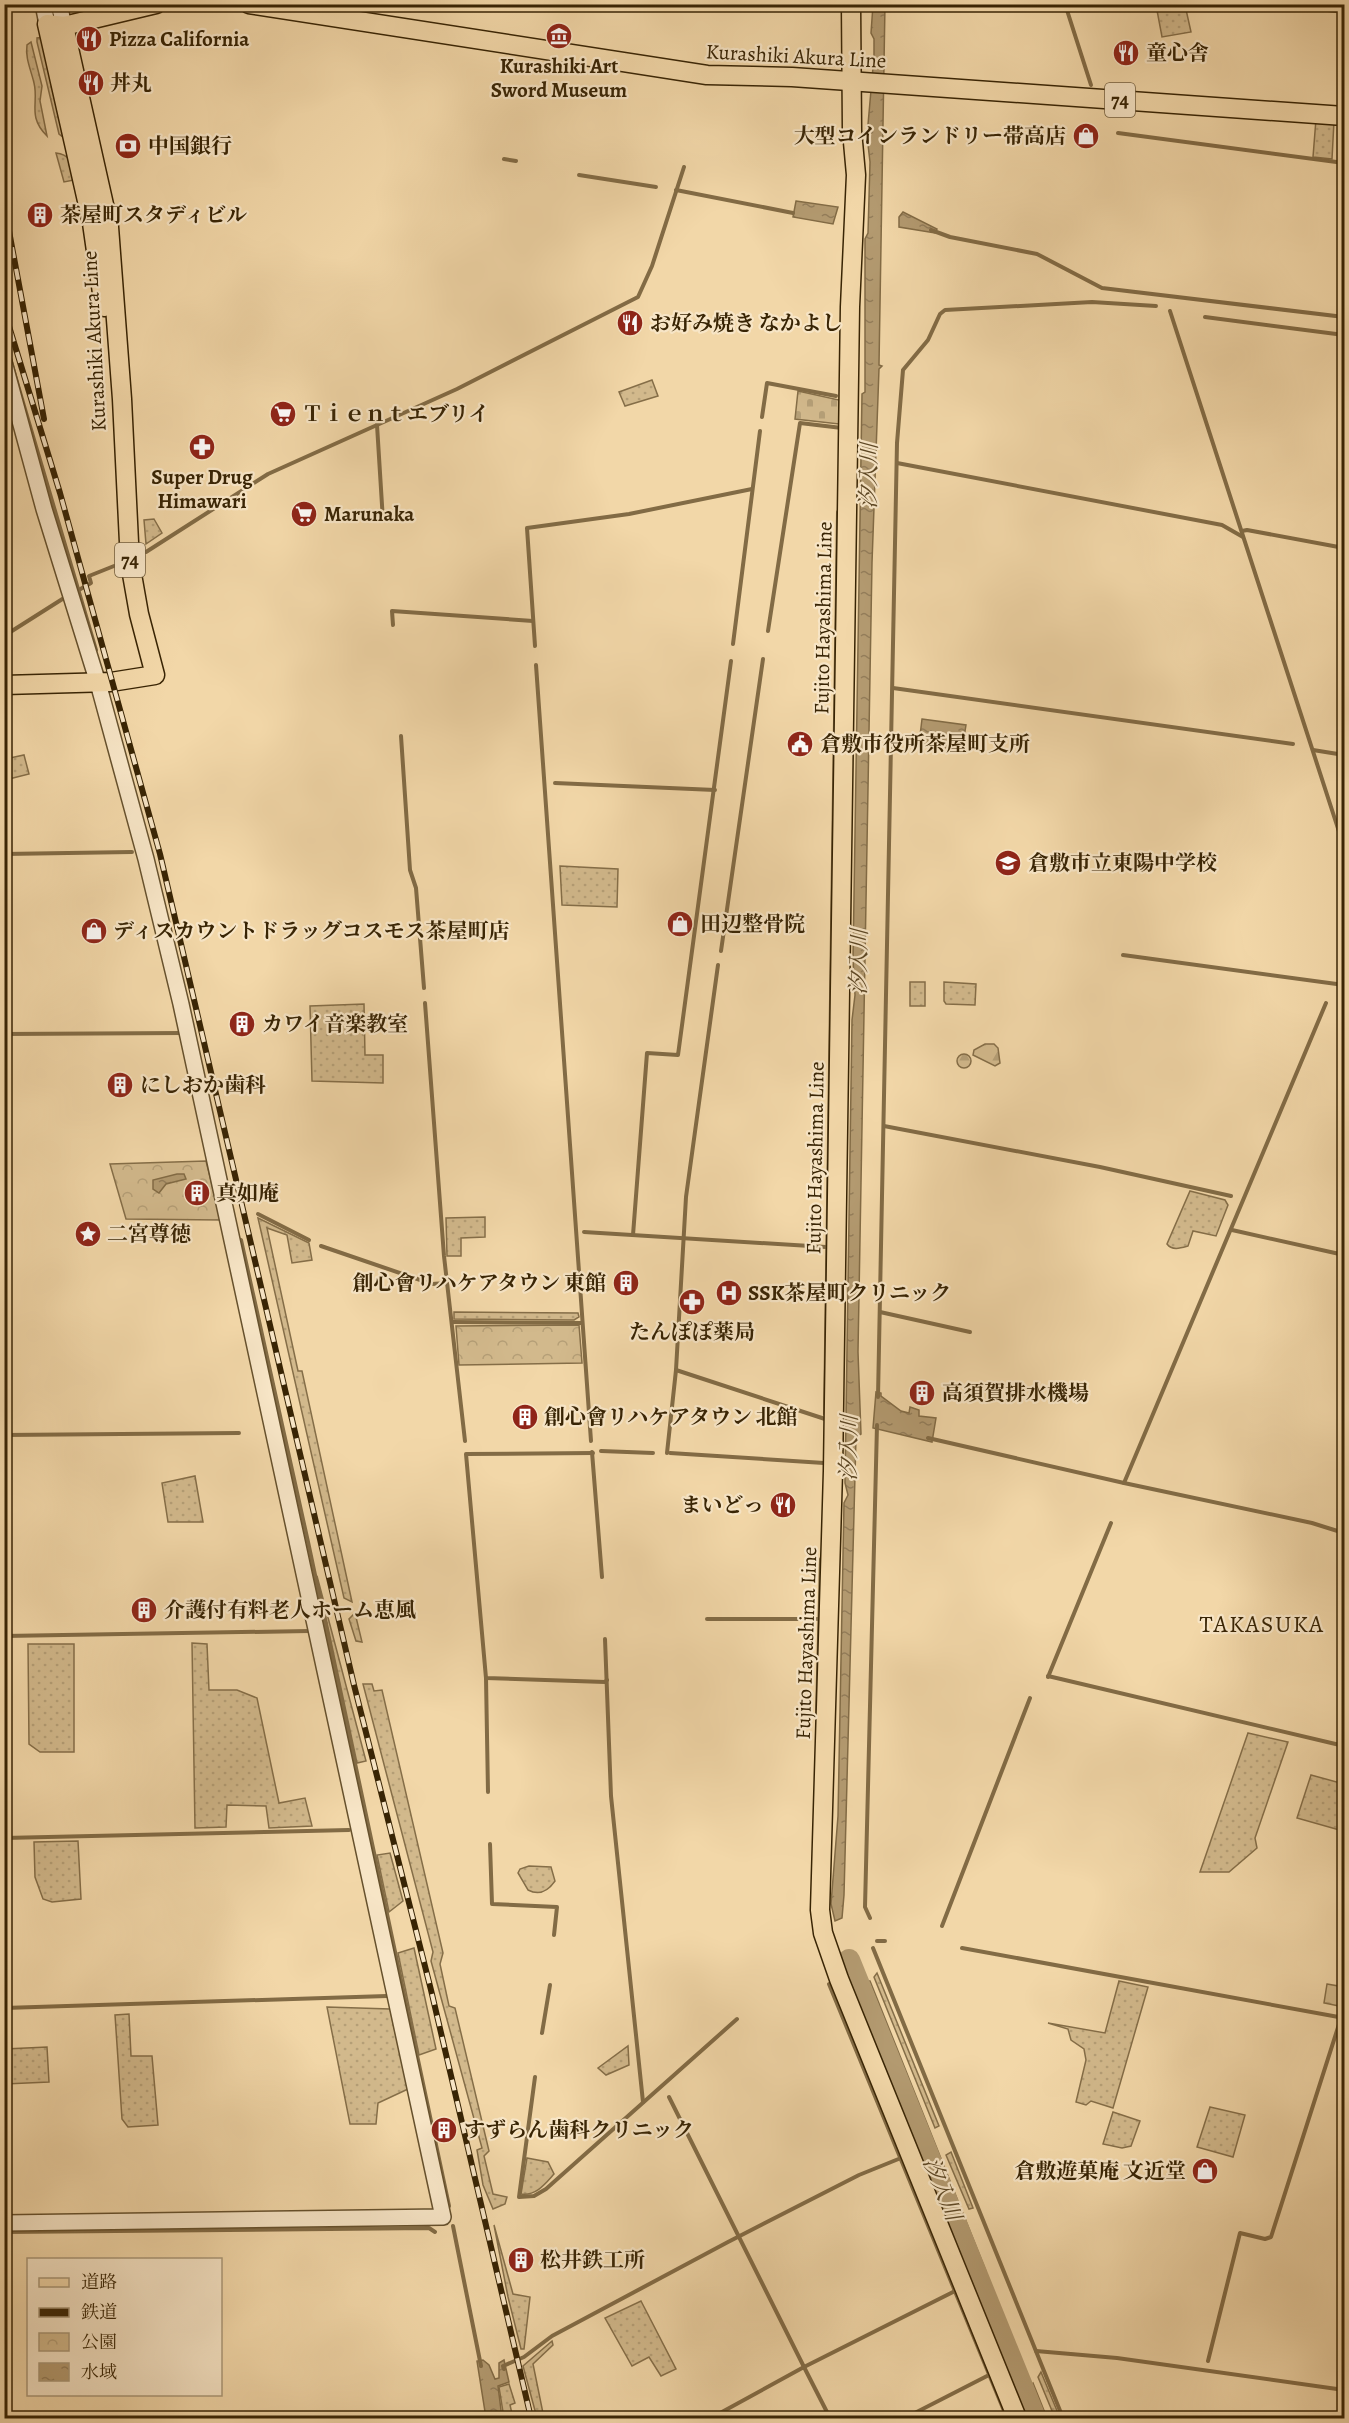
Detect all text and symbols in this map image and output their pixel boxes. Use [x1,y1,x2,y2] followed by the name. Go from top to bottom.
[544,21,574,51] museum icon: Kurashiki Art Sword Museum
[74,24,104,54] restaurant icon: Pizza California
[109,25,250,53] place label: Pizza California
[705,37,887,75] street label: Kurashiki Akura Line
[1111,38,1141,68] restaurant icon: 童心舎
[1146,39,1209,67] place label: 童心舎
[491,52,628,104] place label: Kurashiki Art Sword Museum
[76,68,106,98] restaurant icon: 丼丸
[110,69,152,97] place label: 丼丸
[1105,83,1135,117] road number: 74
[1071,121,1101,151] shop icon: 大型コインランドリー帯高店
[794,122,1066,150] place label: 大型コインランドリー帯高店
[113,131,143,161] bank icon: 中国銀行
[148,132,232,160] place label: 中国銀行
[25,200,55,230] building icon: 茶屋町スタディビル
[60,201,247,229] place label: 茶屋町スタディビル
[75,250,113,432] street label: Kurashiki Akura Line
[615,308,645,338] restaurant icon: お好み焼き なかよし
[650,309,843,337] place label: お好み焼き なかよし
[268,399,298,429] supermarket icon: Ｔｉｅｎｔエブリイ
[302,400,490,428] place label: Ｔｉｅｎｔエブリイ
[187,432,217,462] pharmacy icon: Super Drug Himawari
[853,441,885,509] water label: 汐入川
[151,463,253,515] place label: Super Drug Himawari
[289,499,319,529] supermarket icon: Marunaka
[324,500,415,528] place label: Marunaka
[807,521,839,715] street label: Fujito Hayashima Line
[115,543,145,577] road number: 74
[785,729,815,759] public building icon: 倉敷市役所茶屋町支所
[820,730,1030,758] place label: 倉敷市役所茶屋町支所
[993,848,1023,878] school or university icon: 倉敷市立東陽中学校
[1028,849,1217,877] place label: 倉敷市立東陽中学校
[665,909,695,939] shop icon: 田辺整骨院
[700,910,805,938] place label: 田辺整骨院
[79,916,109,946] shop icon: ディスカウントドラッグコスモス茶屋町店
[113,917,509,945] place label: ディスカウントドラッグコスモス茶屋町店
[843,927,875,995] water label: 汐入川
[227,1009,257,1039] building icon: カワイ音楽教室
[262,1010,408,1038] place label: カワイ音楽教室
[799,1061,831,1255] street label: Fujito Hayashima Line
[105,1070,135,1100] building icon: にしおか歯科
[140,1071,266,1099] place label: にしおか歯科
[182,1178,212,1208] building icon: 真如庵
[216,1179,279,1207] place label: 真如庵
[73,1219,103,1249] place icon: 二宮尊徳
[107,1220,191,1248] place label: 二宮尊徳
[611,1268,641,1298] building icon: 創心會リハケアタウン 東館
[352,1269,606,1297] place label: 創心會リハケアタウン 東館
[714,1278,744,1308] hospital icon: SSK茶屋町クリニック
[748,1279,951,1307] place label: SSK茶屋町クリニック
[677,1287,707,1317] pharmacy icon: たんぽぽ薬局
[629,1318,755,1346] place label: たんぽぽ薬局
[907,1378,937,1408] building icon: 高須賀排水機場
[942,1379,1089,1407] place label: 高須賀排水機場
[510,1402,540,1432] building icon: 創心會リハケアタウン 北館
[544,1403,798,1431] place label: 創心會リハケアタウン 北館
[833,1413,865,1481] water label: 汐入川
[768,1490,798,1520] restaurant icon: まいどっ
[680,1491,764,1519] place label: まいどっ
[789,1546,823,1740] street label: Fujito Hayashima Line
[129,1595,159,1625] building icon: 介護付有料老人ホーム恵風
[164,1596,416,1624] place label: 介護付有料老人ホーム恵風
[1200,1608,1325,1640] district label: TAKASUKA
[429,2115,459,2145] building icon: すずらん歯科クリニック
[464,2116,694,2144] place label: すずらん歯科クリニック
[916,2153,969,2227] water label: 汐入川
[1190,2156,1220,2186] shop icon: 倉敷遊菓庵 文近堂
[1014,2157,1186,2185] place label: 倉敷遊菓庵 文近堂
[506,2245,536,2275] building icon: 松井鉄工所
[540,2246,645,2274] place label: 松井鉄工所
[27,2258,222,2396] legend
[81,2270,117,2294] text: 道路
[81,2300,117,2324] text: 鉄道
[81,2330,117,2354] text: 公園
[81,2360,117,2384] text: 水域

